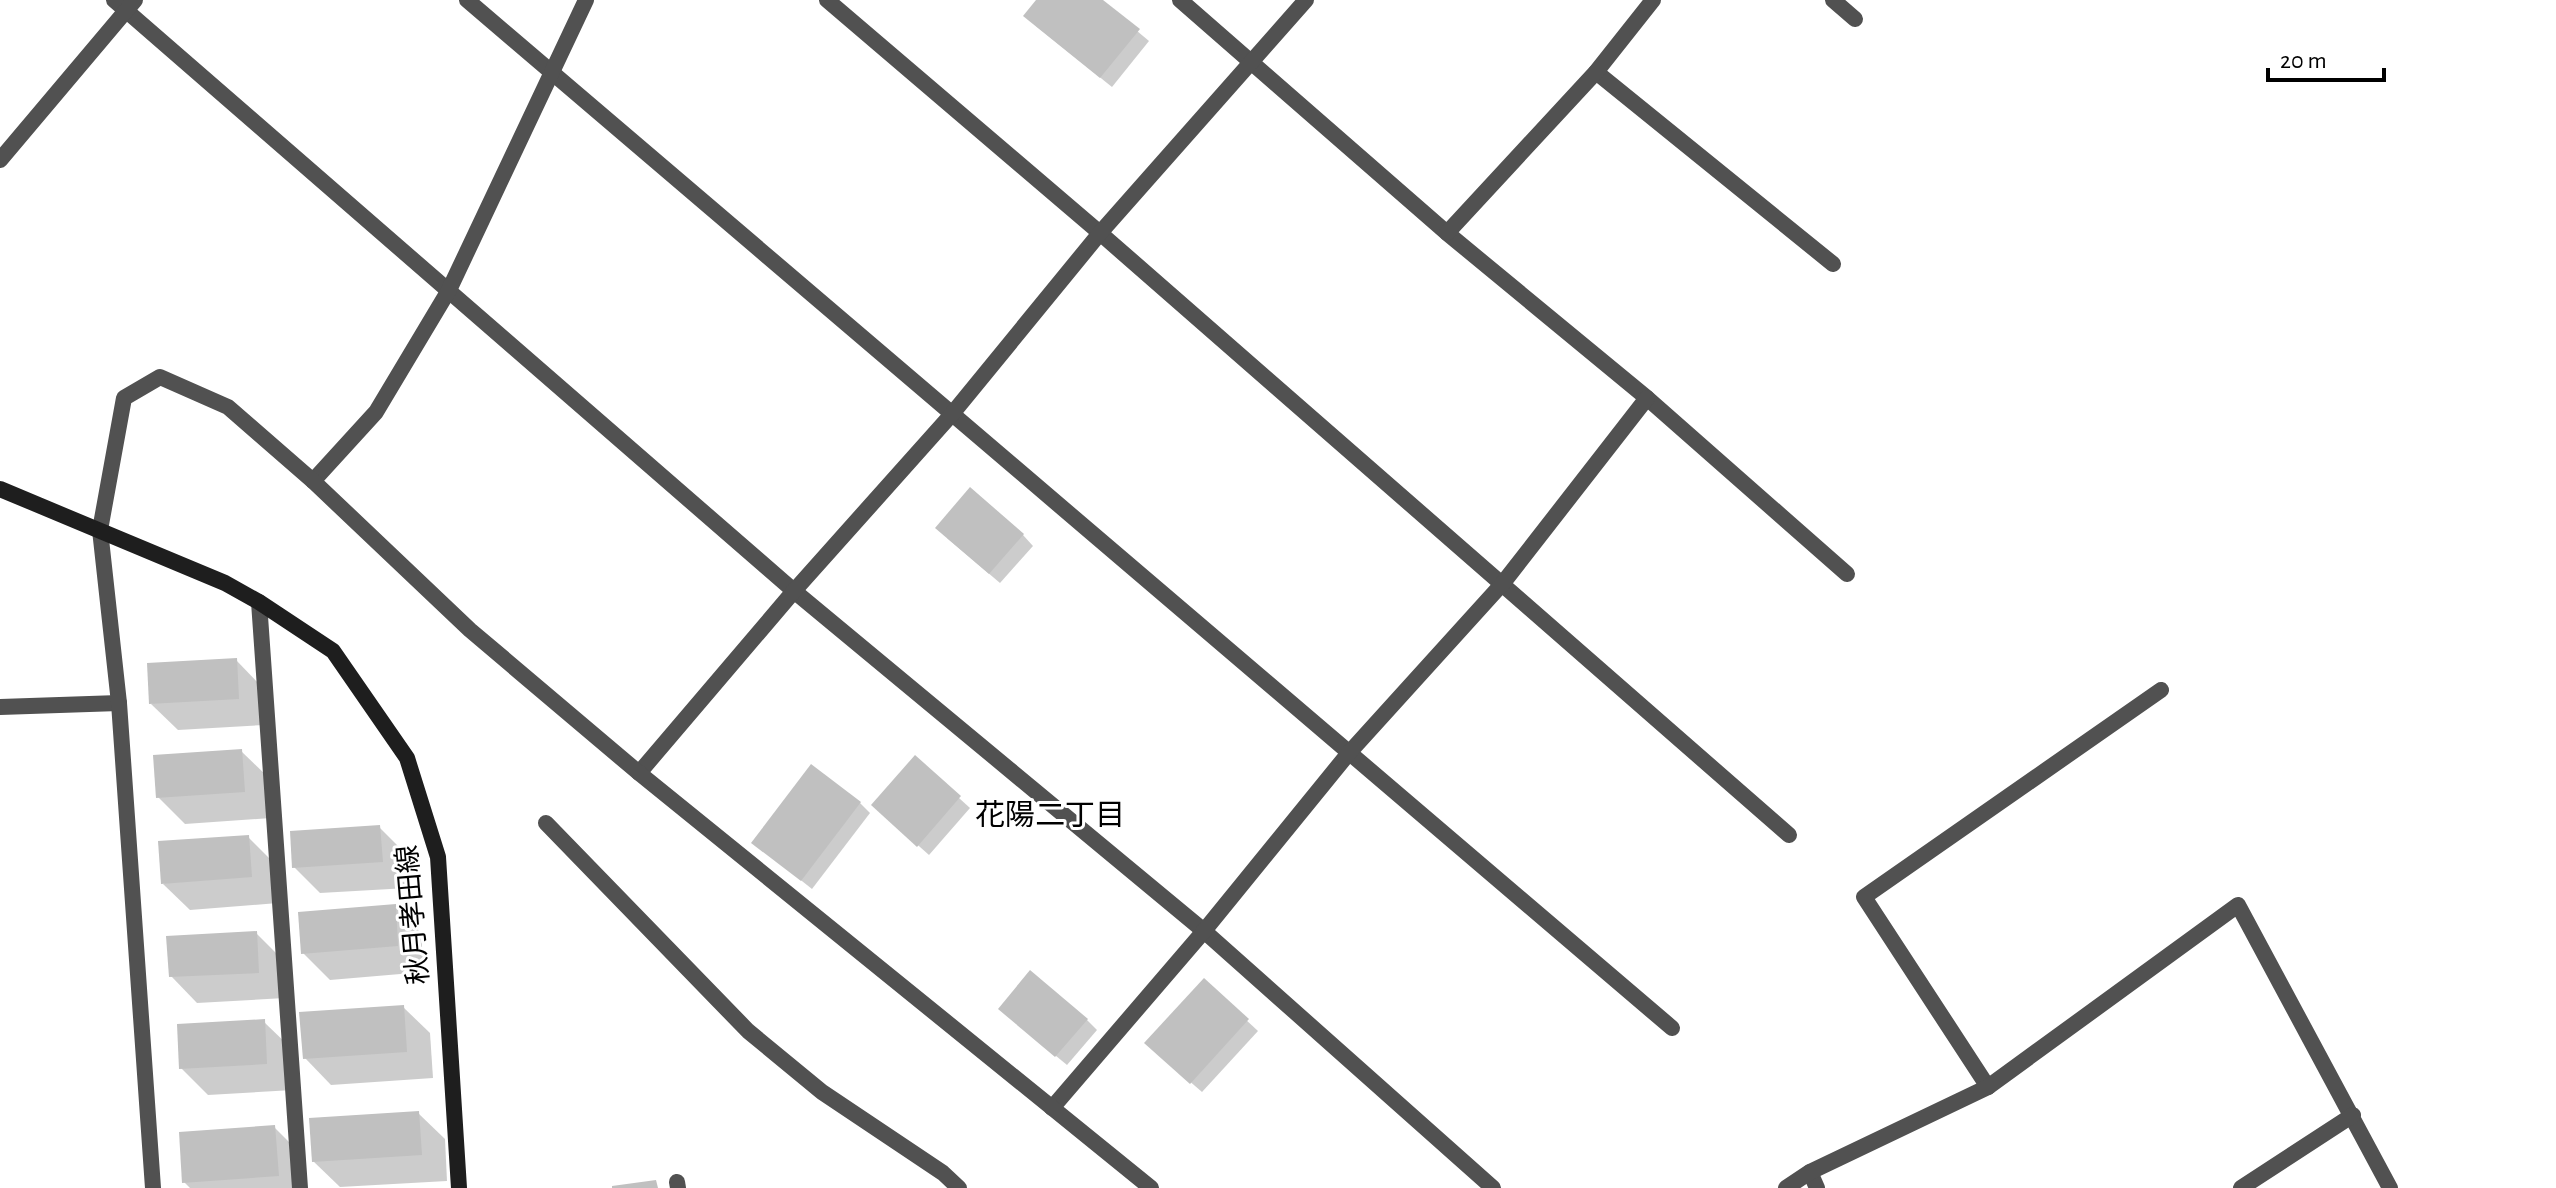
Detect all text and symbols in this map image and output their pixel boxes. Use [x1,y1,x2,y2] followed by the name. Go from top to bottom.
[2268,32,2384,82] scale bar
[2280,49,2327,73] text: 20 m
[975,800,1125,831] district label: 花陽二丁目
[392,844,434,986] street label: 秋月孝田線

